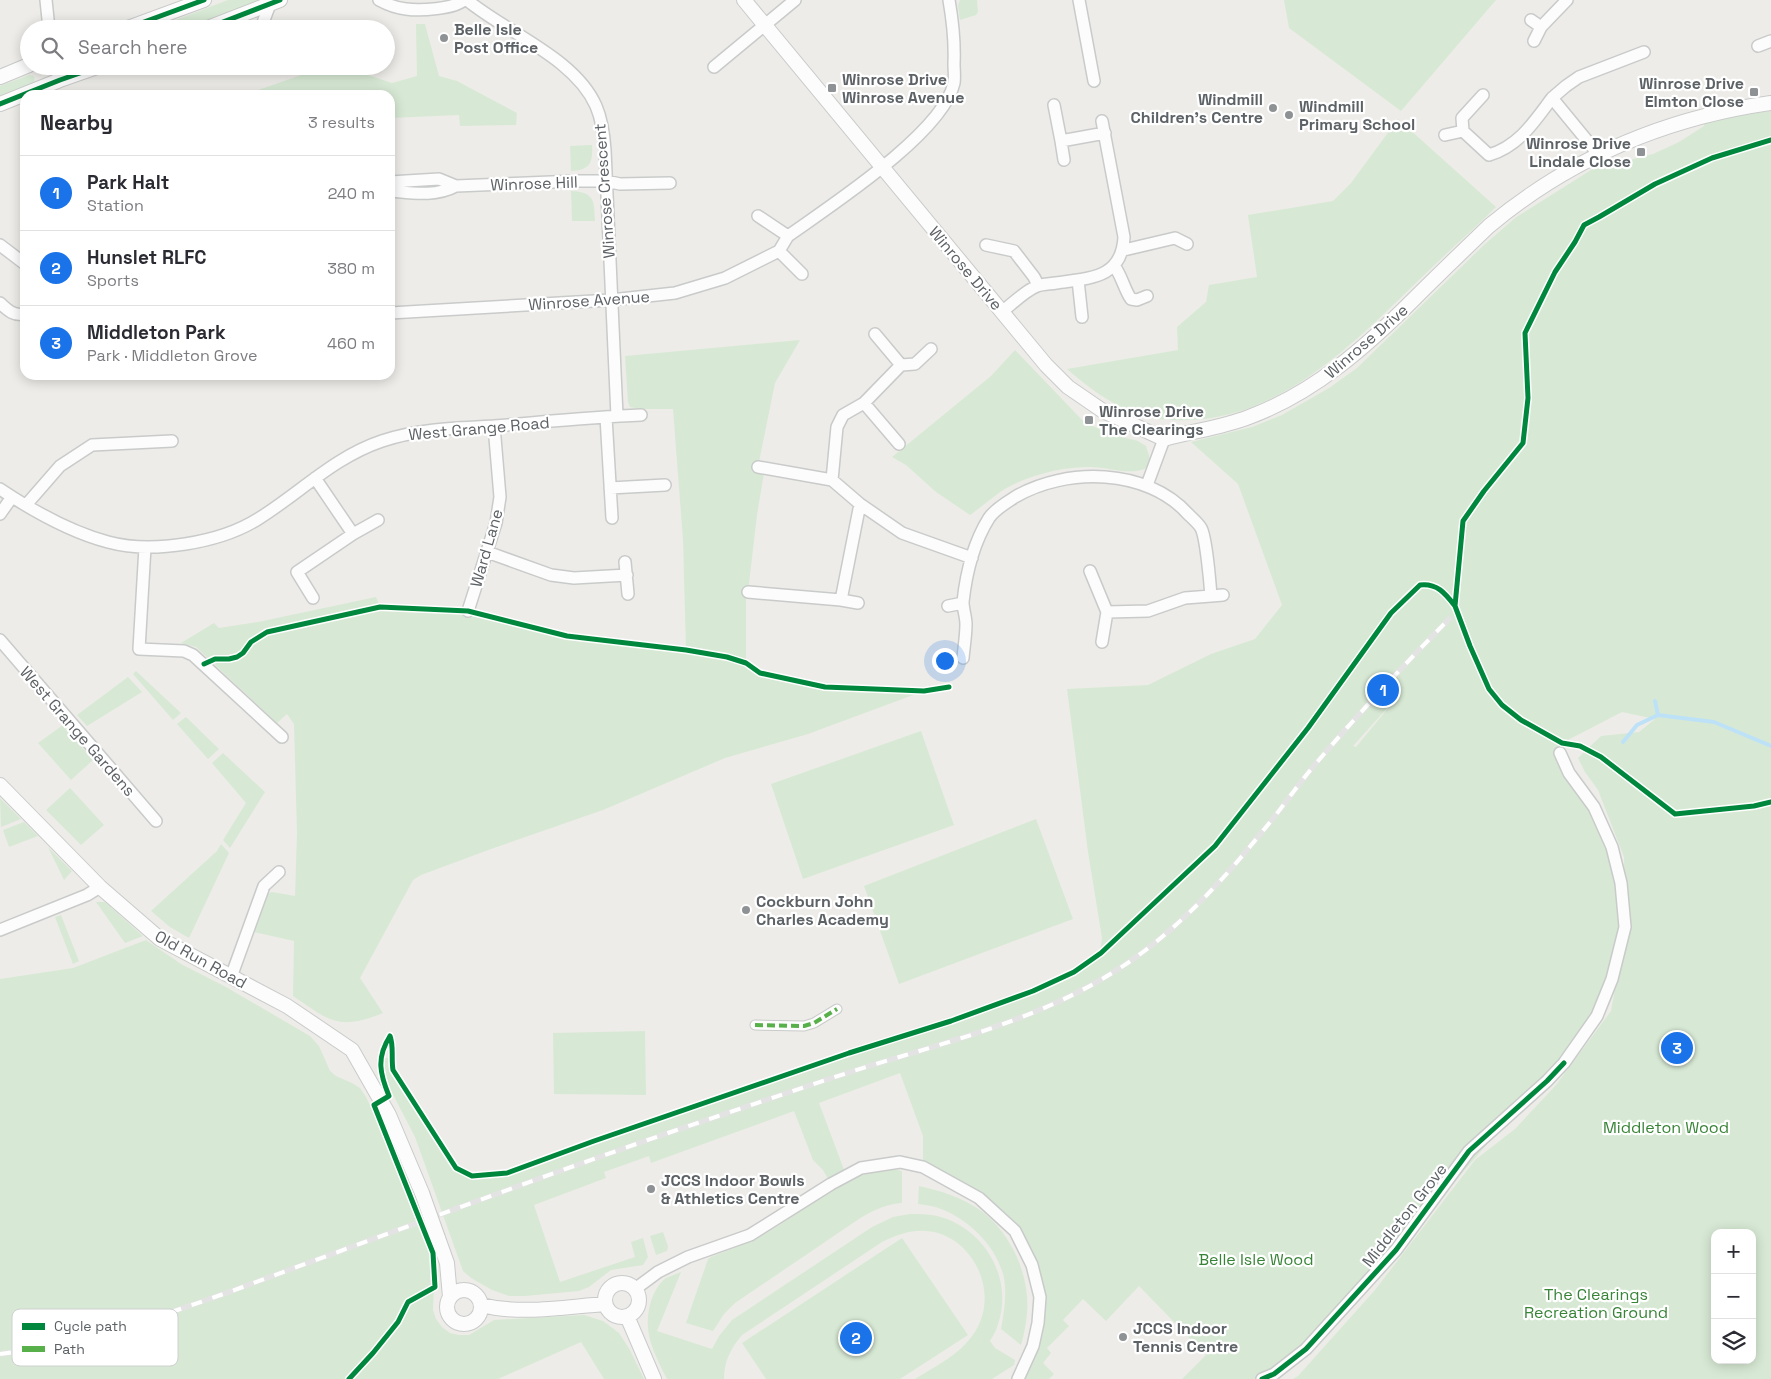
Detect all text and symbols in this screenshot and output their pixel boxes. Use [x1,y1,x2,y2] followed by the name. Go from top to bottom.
[454,19,538,58] place label: Belle Isle Post Office
[20,20,395,75] search box
[438,32,450,44] marker: Belle Isle Post Office
[38,34,66,62] icon: search
[78,35,188,60] text: Search here
[842,69,964,108] place label: Winrose Drive Winrose Avenue
[1639,73,1744,112] place label: Winrose Drive Elmton Close
[826,82,838,94] marker: Winrose Drive Winrose Avenue
[1748,86,1760,98] marker: Winrose Drive Elmton Close
[1131,89,1263,128] place label: Windmill Children's Centre
[1299,96,1415,135] place label: Windmill Primary School
[1267,102,1279,114] marker: Windmill Children's Centre
[40,109,113,136] text: Nearby
[1283,109,1295,121] marker: Windmill Primary School
[308,112,375,133] text: 3 results
[589,123,620,259] street label: Winrose Crescent
[1526,133,1631,172] place label: Winrose Drive Lindale Close
[1635,146,1647,158] marker: Winrose Drive Lindale Close
[87,170,170,195] text: Park Halt
[490,171,578,196] street label: Winrose Hill
[52,183,60,204] text: 1
[328,183,375,204] text: 240 m
[87,195,144,216] text: Station
[924,222,1007,315] street label: Winrose Drive
[87,245,207,270] text: Hunslet RLFC
[51,258,61,279] text: 2
[327,258,375,279] text: 380 m
[87,270,139,291] text: Sports
[528,286,650,315] street label: Winrose Avenue
[1320,299,1412,383] street label: Winrose Drive
[87,320,226,345] text: Middleton Park
[51,333,61,354] text: 3
[327,333,375,354] text: 460 m
[87,345,257,366] text: Park · Middleton Grove
[1099,401,1204,440] place label: Winrose Drive The Clearings
[408,412,550,445] street label: West Grange Road
[1083,414,1095,426] marker: Winrose Drive The Clearings
[465,507,508,590] street label: Ward Lane
[932,648,958,674] your location
[15,662,140,801] street label: West Grange Gardens
[1367,671,1399,709] pin: 1
[756,891,889,930] place label: Cockburn John Charles Academy
[740,904,752,916] marker: Cockburn John Charles Academy
[151,925,251,993] street label: Old Run Road
[1661,1029,1693,1067] pin: 3
[1603,1117,1729,1138] park label: Middleton Wood
[1357,1159,1451,1271] street label: Middleton Grove
[661,1170,805,1209] place label: JCCS Indoor Bowls & Athletics Centre
[645,1183,657,1195] marker: JCCS Indoor Bowls & Athletics Centre
[1711,1229,1756,1364] map controls
[1711,1229,1756,1274] button: +
[1198,1249,1314,1270] park label: Belle Isle Wood
[1711,1274,1756,1319] button: −
[1524,1284,1668,1323] park label: The Clearings Recreation Ground
[12,1309,178,1366] legend
[54,1317,127,1335] text: Cycle path
[1133,1318,1238,1357] place label: JCCS Indoor Tennis Centre
[840,1319,872,1357] pin: 2
[1711,1319,1756,1364] button: layers
[1117,1331,1129,1343] marker: JCCS Indoor Tennis Centre
[54,1340,85,1358] text: Path

